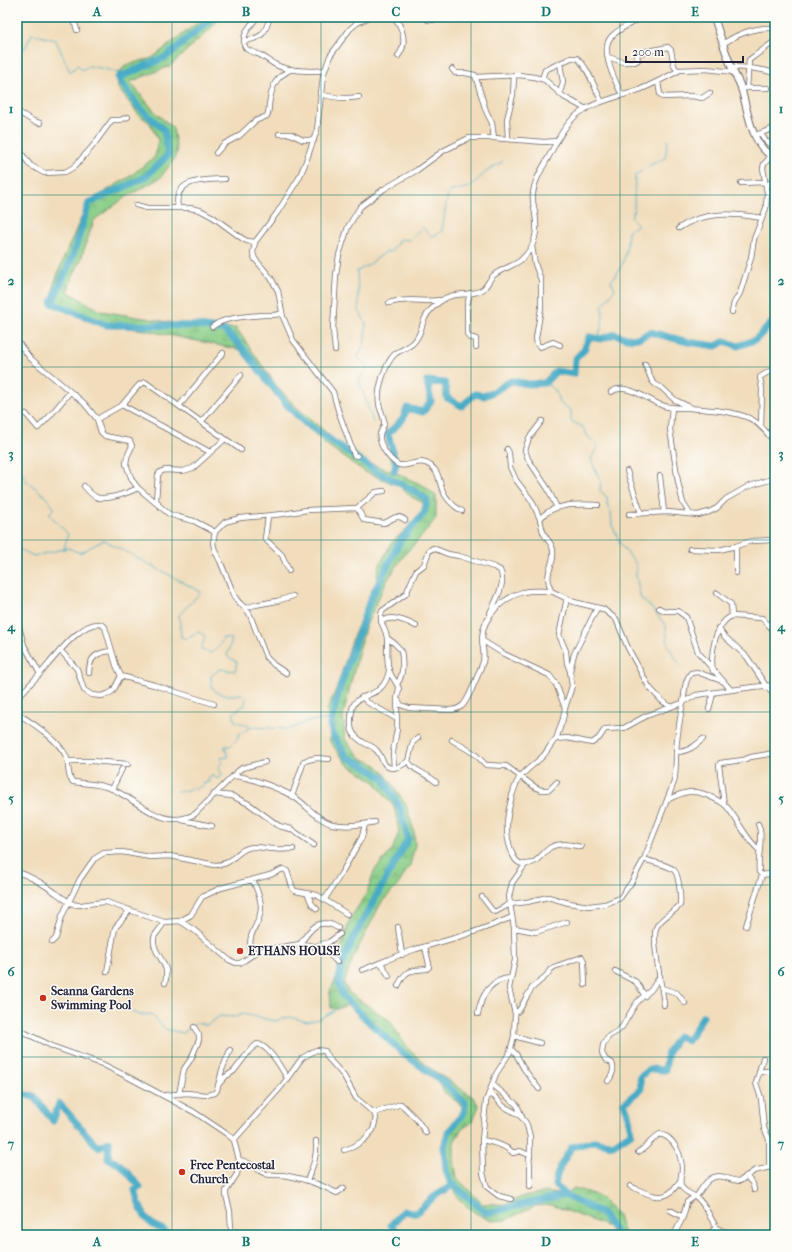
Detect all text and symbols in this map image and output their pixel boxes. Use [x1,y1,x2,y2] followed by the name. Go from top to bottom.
[92,4,102,19] text: A
[242,4,251,19] text: B
[392,4,401,19] text: C
[541,4,551,19] text: D
[691,4,699,19] text: E
[626,38,743,64] scale bar
[632,45,664,59] text: 200 m
[9,101,14,116] text: 1
[779,101,784,116] text: 1
[8,273,15,288] text: 2
[778,273,785,288] text: 2
[8,446,14,462] text: 3
[778,446,784,462] text: 3
[6,619,16,635] text: 4
[776,619,786,635] text: 4
[8,791,14,806] text: 5
[778,791,784,806] text: 5
[248,944,341,958] place label: ETHANS HOUSE
[235,946,245,956] marker: ETHANS HOUSE
[7,964,15,979] text: 6
[777,964,785,979] text: 6
[51,984,134,1013] place label: Seanna Gardens Swimming Pool
[38,993,48,1003] marker: Seanna Gardens Swimming Pool
[7,1136,15,1151] text: 7
[777,1136,785,1151] text: 7
[189,1158,276,1186] place label: Free Pentecostal Church
[177,1167,187,1177] marker: Free Pentecostal Church
[92,1234,102,1249] text: A
[242,1234,251,1249] text: B
[392,1234,401,1249] text: C
[541,1234,551,1249] text: D
[691,1234,699,1249] text: E

